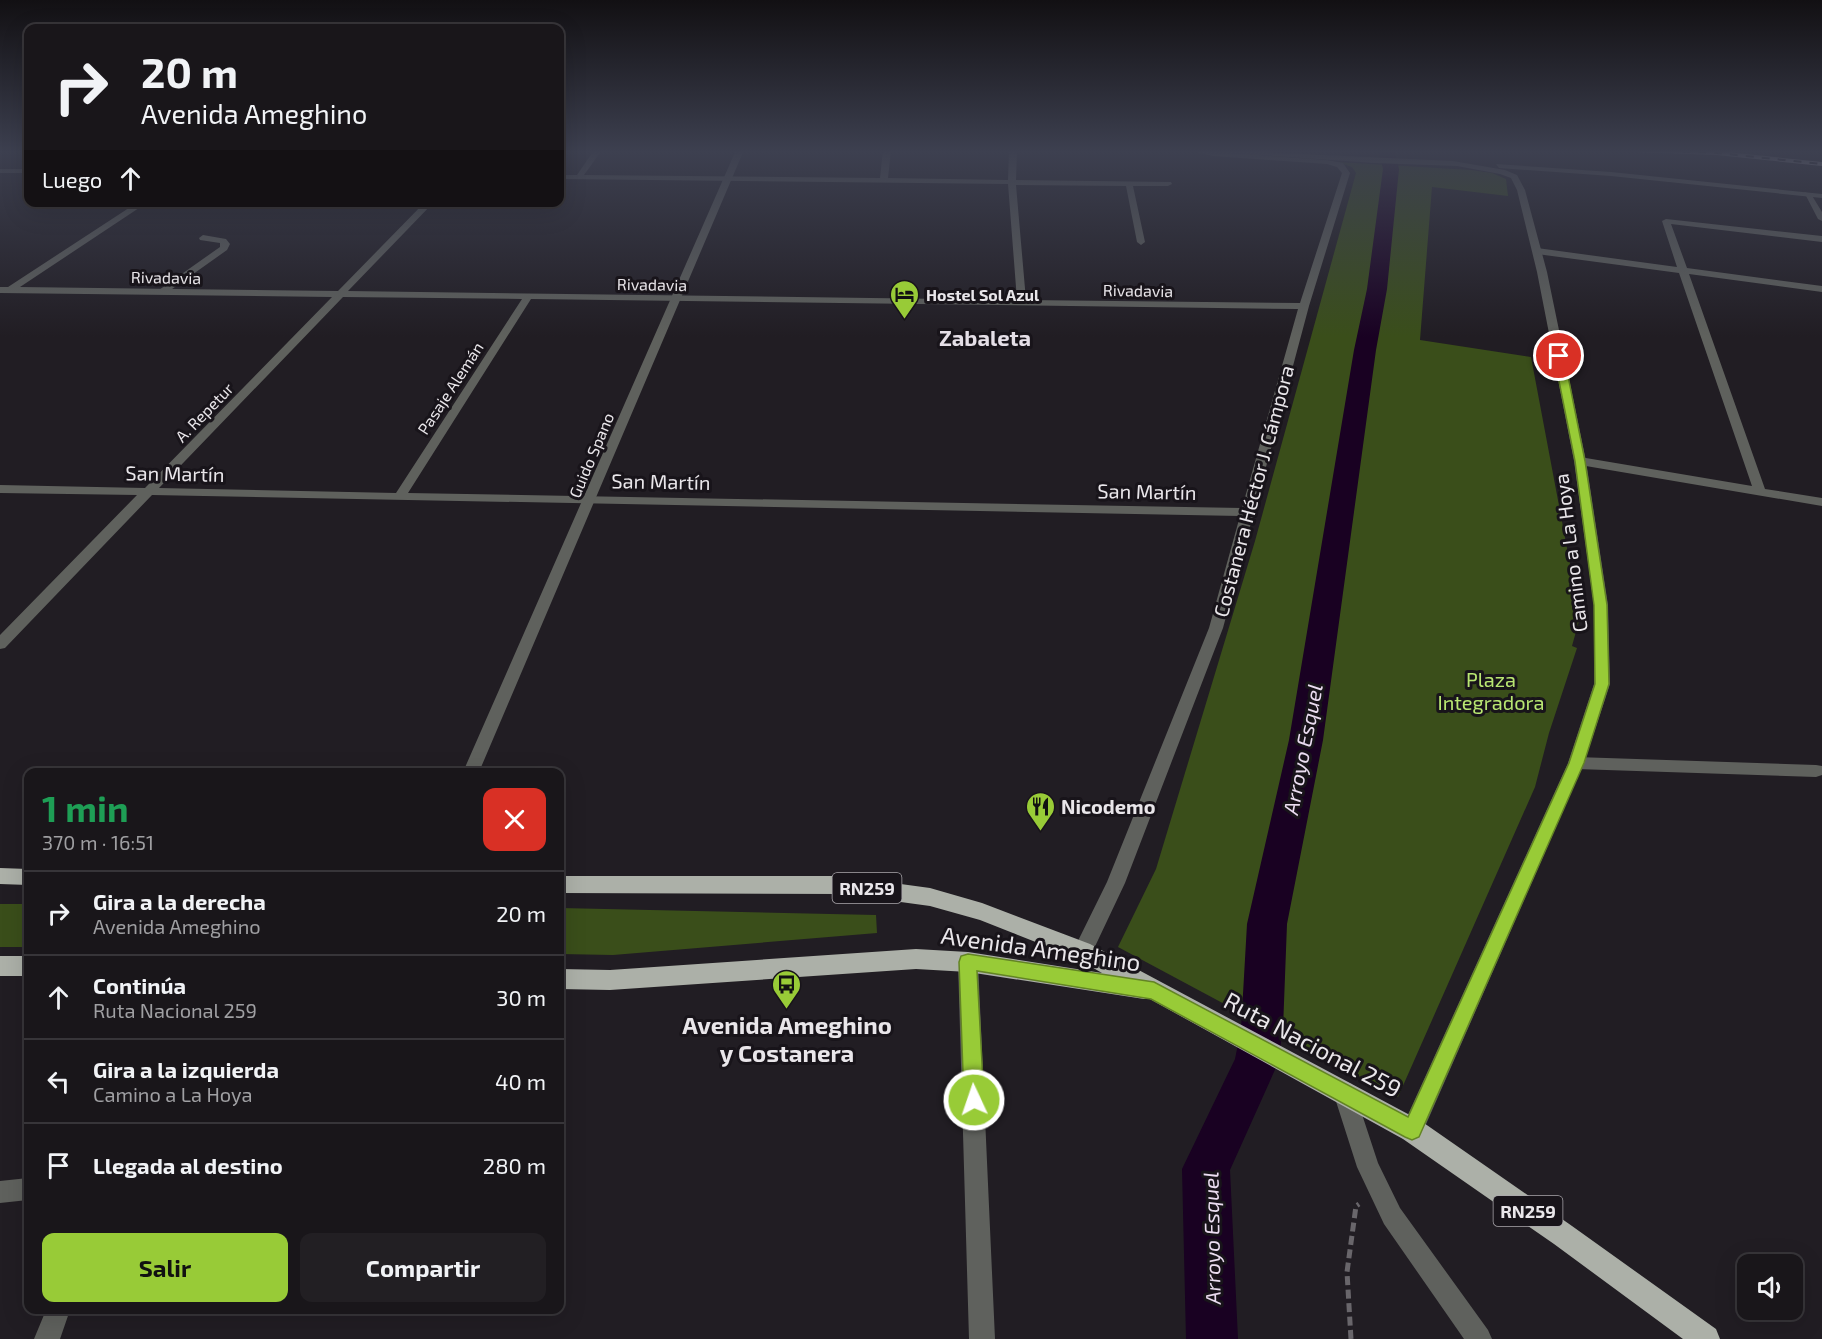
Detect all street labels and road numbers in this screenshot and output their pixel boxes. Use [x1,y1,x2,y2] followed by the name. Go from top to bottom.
[131,267,201,287] street label: Rivadavia
[617,274,687,294] street label: Rivadavia
[1103,280,1173,300] street label: Rivadavia
[413,338,488,438] street label: Pasaje Alemán
[1208,363,1298,619] street label: Costanera Héctor J. Cámpora
[171,378,237,446] street label: A. Repetur
[565,410,617,500] street label: Guido Spano
[125,460,225,486] street label: San Martín
[611,468,711,494] street label: San Martín
[1548,472,1592,634] street label: Camino a La Hoya
[1097,478,1197,504] street label: San Martín
[832,873,902,903] road number: RN259
[939,920,1143,976] street label: Avenida Ameghino
[1219,985,1407,1103] street label: Ruta Nacional 259
[1494,1196,1562,1226] road number: RN259

